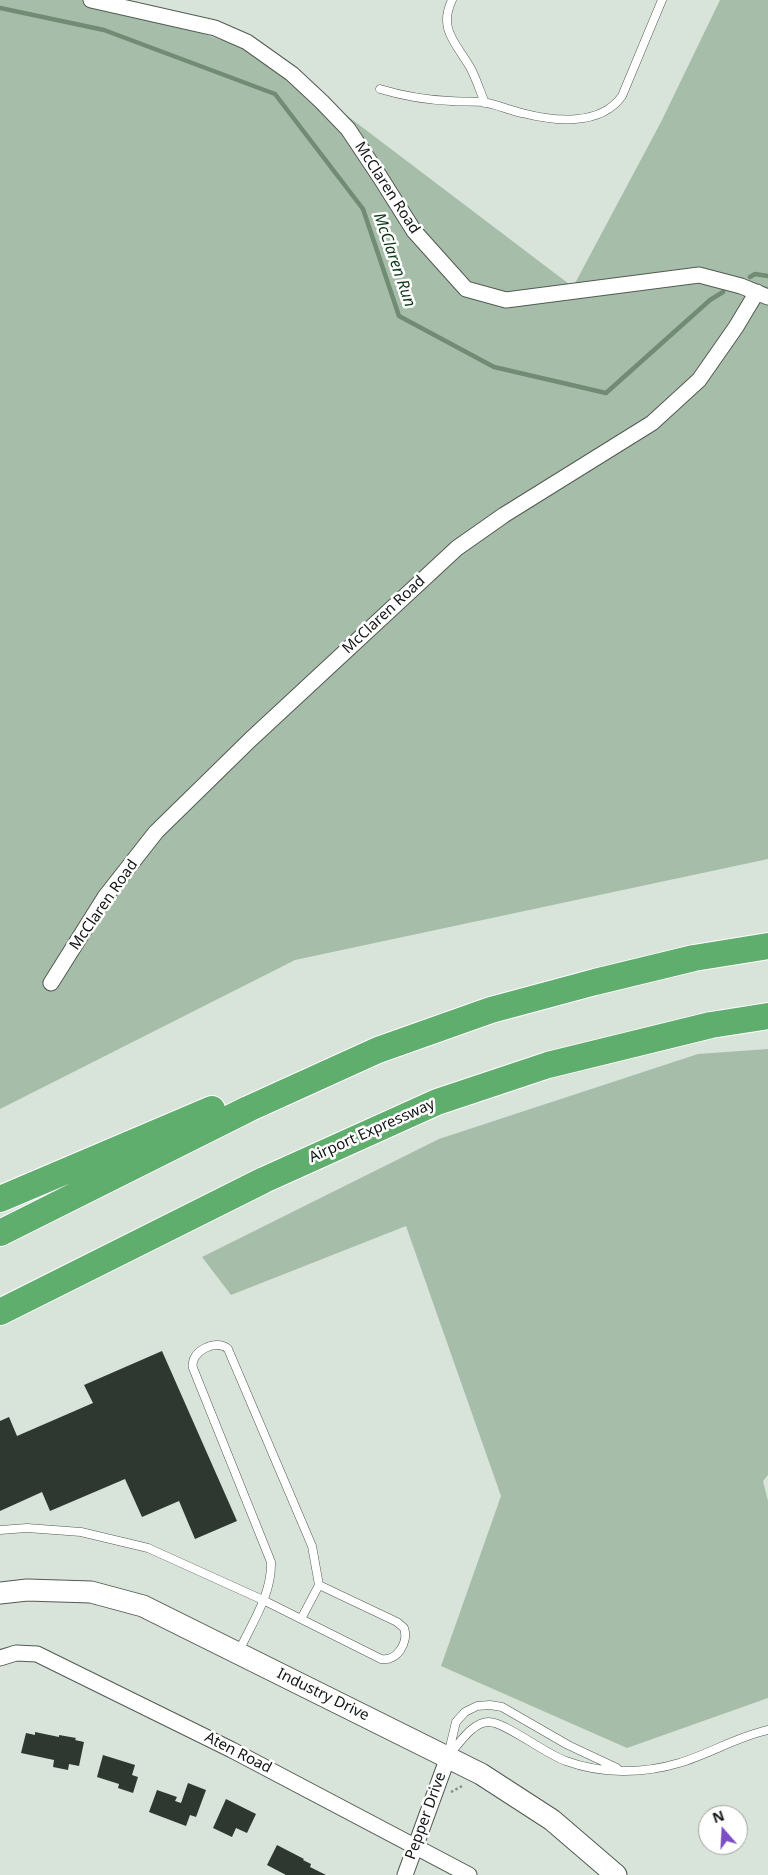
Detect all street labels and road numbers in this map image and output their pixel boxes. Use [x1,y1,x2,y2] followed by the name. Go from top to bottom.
[351,139,423,237] street label: McClaren Road
[339,572,429,658] street label: McClaren Road
[66,856,142,954] street label: McClaren Road
[306,1095,438,1167] street label: Airport Expressway
[274,1665,372,1725] street label: Industry Drive
[202,1728,274,1778] street label: Aten Road
[402,1770,450,1862] street label: Pepper Drive

